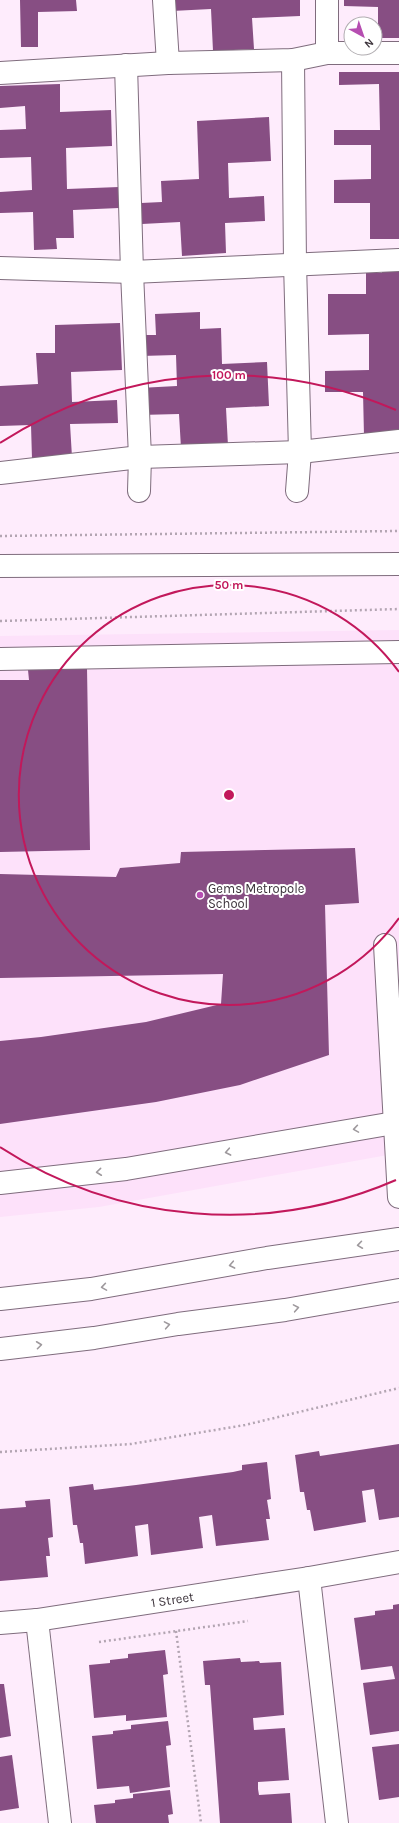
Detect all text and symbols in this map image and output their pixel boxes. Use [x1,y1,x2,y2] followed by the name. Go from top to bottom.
[343,16,383,56] north arrow
[362,36,376,51] text: N
[212,368,246,382] text: 100 m
[215,578,244,592] text: 50 m
[222,788,236,802] centre of rings
[208,881,305,911] place label: Gems Metropole School
[195,890,205,900] marker: Gems Metropole School
[353,1124,359,1133] one-way arrow
[225,1147,231,1155] one-way arrow
[96,1168,102,1177] one-way arrow
[357,1240,364,1248] one-way arrow
[229,1260,235,1269] one-way arrow
[101,1282,107,1291] one-way arrow
[293,1304,299,1313] one-way arrow
[164,1322,170,1330] one-way arrow
[36,1340,42,1349] one-way arrow
[150,1588,195,1610] street label: 1 Street

